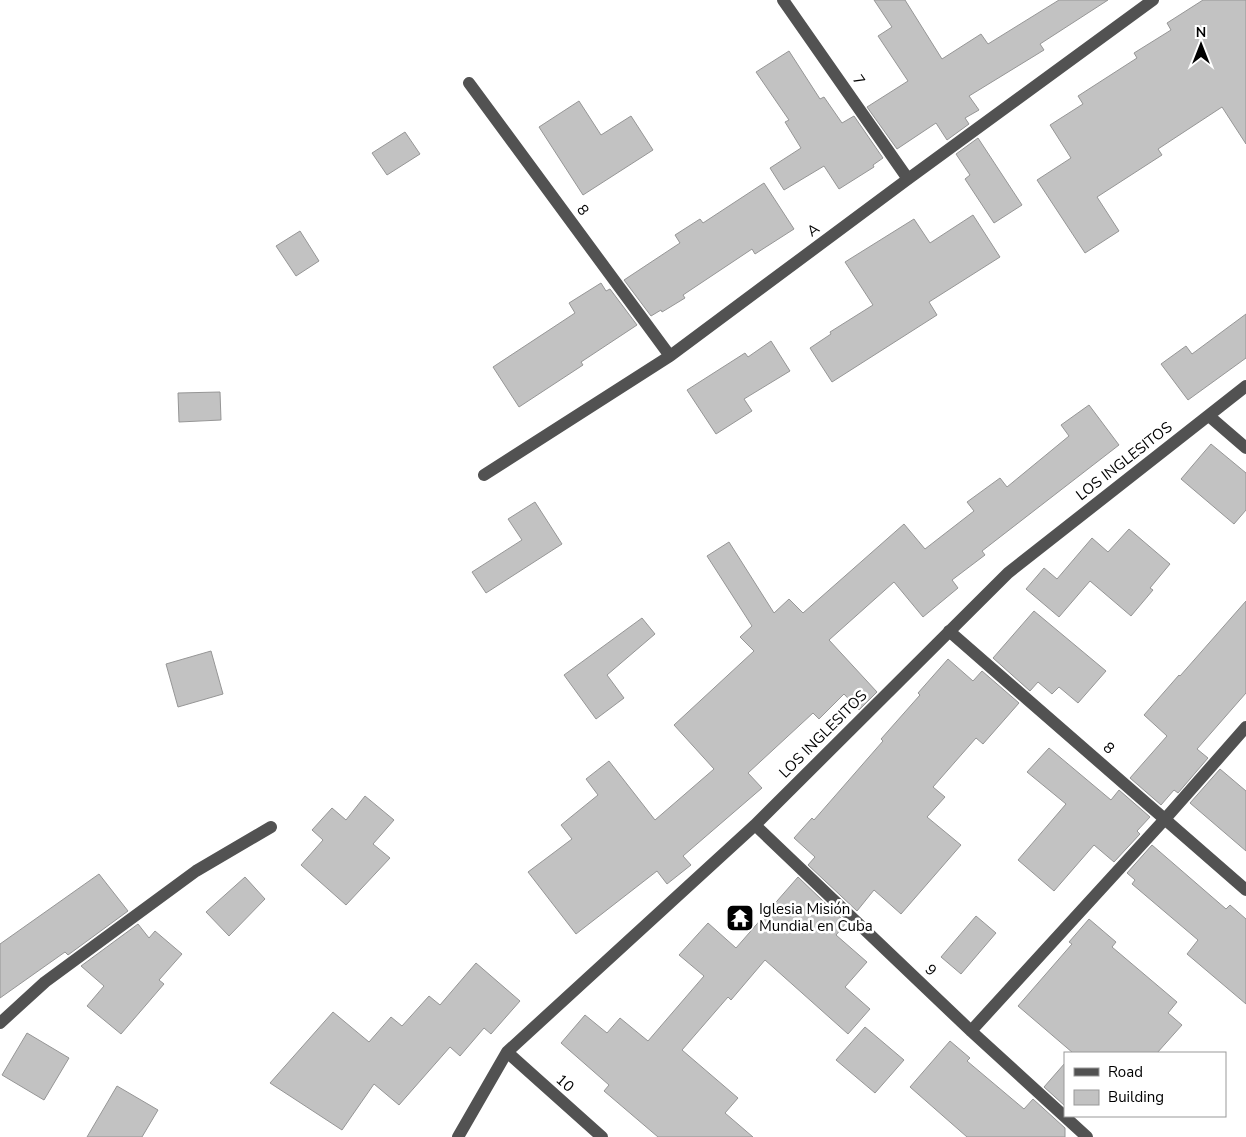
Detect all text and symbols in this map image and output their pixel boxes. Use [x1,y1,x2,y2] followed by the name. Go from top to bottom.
[1176,20,1226,70] north arrow
[1196,23,1206,42] text: N
[848,71,870,89] street label: 7
[572,200,594,220] street label: 8
[803,219,823,241] street label: A
[1072,417,1176,505] street label: LOS INGLESITOS
[775,686,871,782] street label: LOS INGLESITOS
[1099,737,1119,759] street label: 8
[759,899,873,936] place label: Iglesia Misión Mundial en Cuba
[725,903,755,933] temple icon: Iglesia Misión Mundial en Cuba
[921,960,941,980] street label: 9
[1064,1052,1226,1117] legend
[1108,1062,1143,1082] text: Road
[552,1070,578,1096] street label: 10
[1108,1087,1164,1107] text: Building

